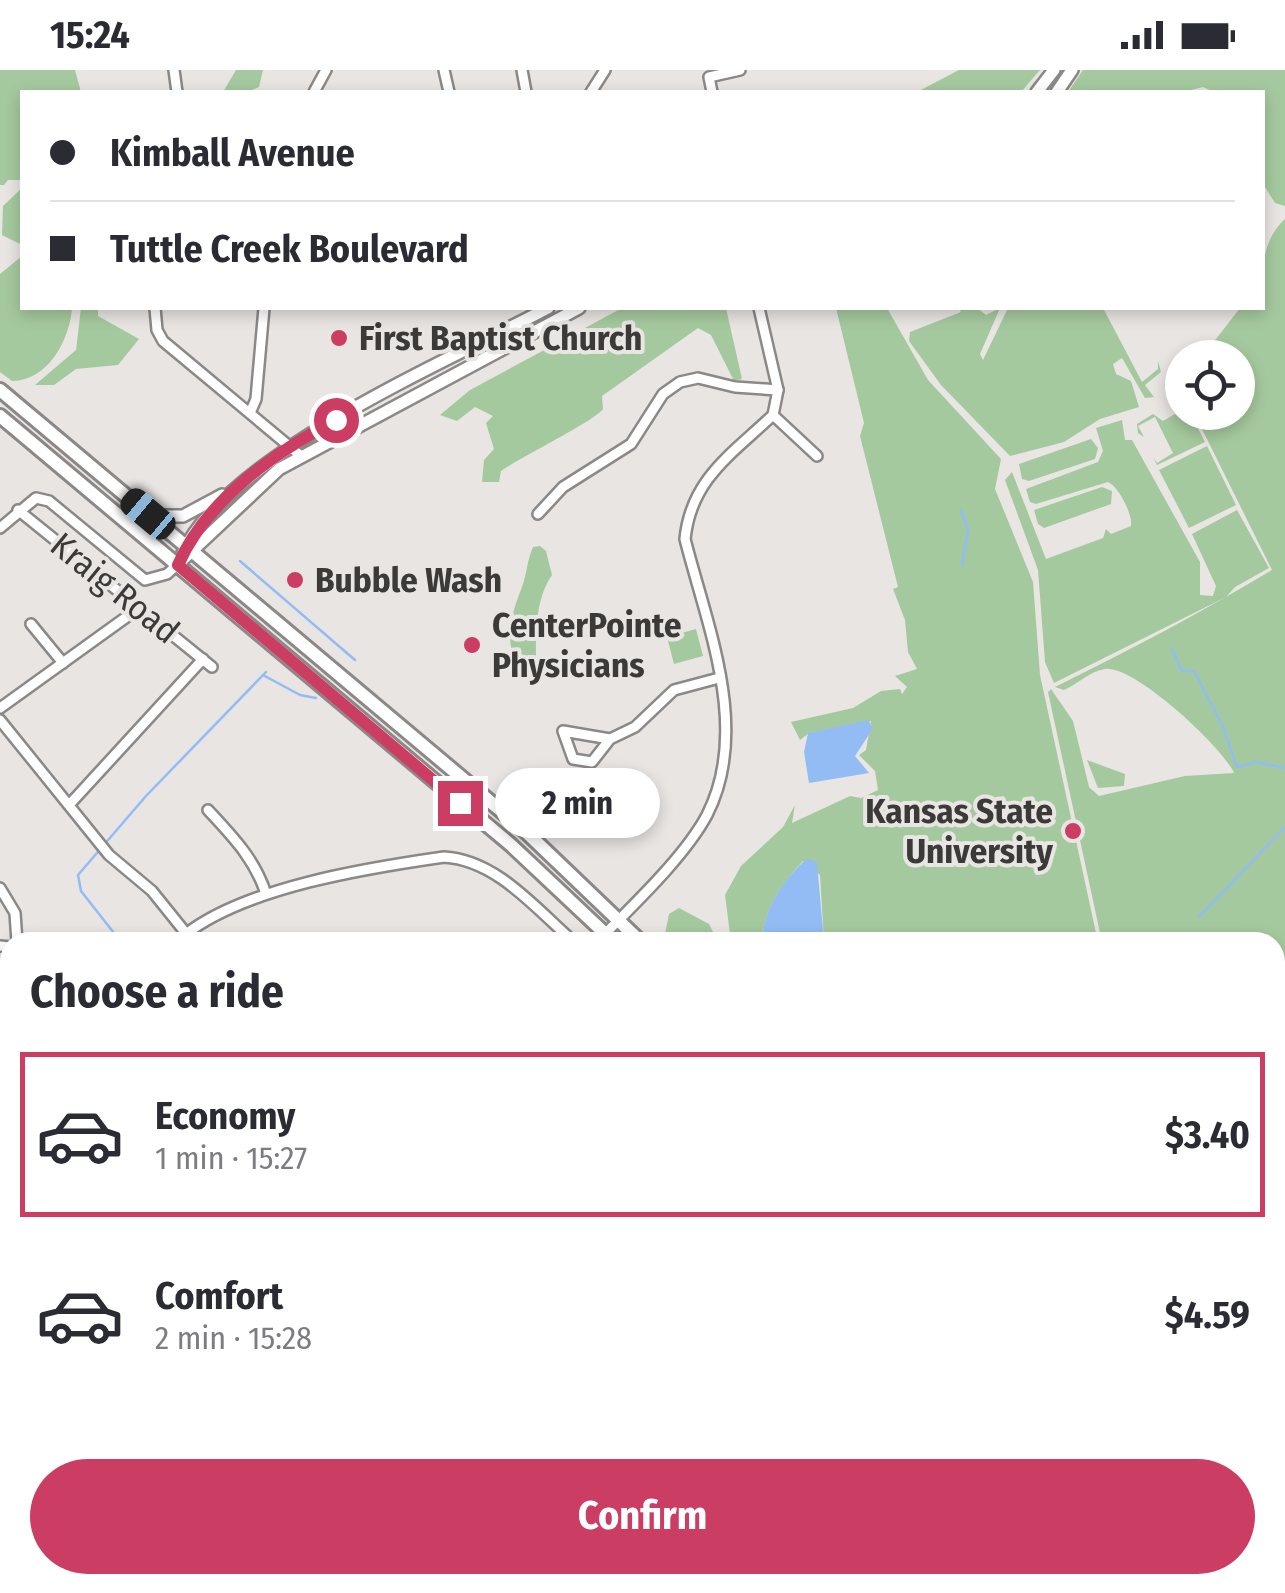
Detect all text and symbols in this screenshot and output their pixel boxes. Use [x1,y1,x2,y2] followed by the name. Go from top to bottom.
[50,12,130,58] text: 15:24
[110,130,355,176] text: Kimball Avenue
[110,226,469,272] text: Tuttle Creek Boulevard
[359,317,642,359] place label: First Baptist Church
[328,327,350,349] marker: First Baptist Church
[1165,340,1255,430] map controls
[1165,340,1255,430] button: locate
[314,398,359,443] route start
[115,483,181,545] car
[42,524,188,652] street label: Kraig Road
[315,559,502,601] place label: Bubble Wash
[284,569,306,591] marker: Bubble Wash
[492,604,682,686] place label: CenterPointe Physicians
[461,634,483,656] marker: CenterPointe Physicians
[495,768,660,838] callout: 2 min
[438,781,483,826] route end
[542,784,613,822] text: 2 min
[865,790,1053,872] place label: Kansas State University
[1062,820,1084,842] marker: Kansas State University
[30,965,284,1019] text: Choose a ride
[35,1090,125,1180] icon: car
[155,1093,295,1139] text: Economy
[1165,1112,1250,1158] text: $3.40
[155,1139,307,1177] text: 1 min · 15:27
[35,1270,125,1360] icon: car
[155,1273,283,1319] text: Comfort
[1165,1292,1250,1338] text: $4.59
[155,1319,312,1357] text: 2 min · 15:28
[30,1459,1255,1574] button: Confirm

